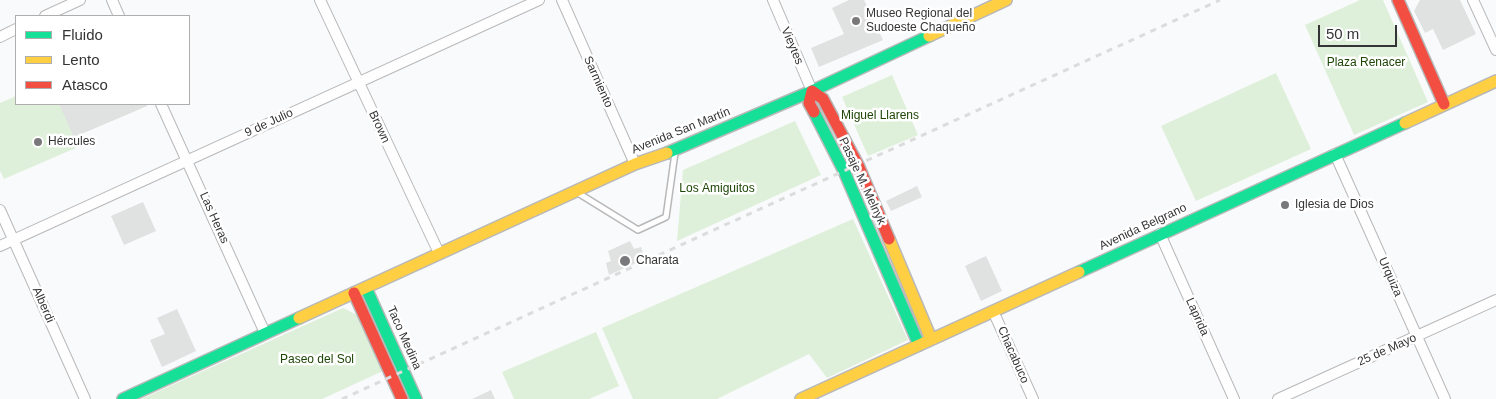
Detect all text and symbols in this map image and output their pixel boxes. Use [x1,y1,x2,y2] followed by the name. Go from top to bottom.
[866,7,975,35] place label: Museo Regional del Sudoeste Chaqueño
[15,15,190,105] legend
[850,15,862,27] marker: Museo Regional del Sudoeste Chaqueño
[1321,15,1400,47] scale bar
[778,25,806,67] street label: Vieytes
[1326,25,1359,42] text: 50 m
[62,26,103,43] text: Fluido
[62,51,100,68] text: Lento
[580,54,616,110] street label: Sarmiento
[1327,56,1405,70] park label: Plaza Renacer
[62,76,108,93] text: Atasco
[630,105,732,157] street label: Avenida San Martín
[243,106,295,140] street label: 9 de Julio
[365,109,393,145] street label: Brown
[841,109,919,123] park label: Miguel Llarens
[48,135,95,149] place label: Hércules
[835,135,889,227] street label: Pasaje M. Melnyk
[32,136,44,148] marker: Hércules
[679,182,755,196] park label: Los Amiguitos
[196,190,232,246] street label: Las Heras
[1295,198,1374,212] place label: Iglesia de Dios
[1279,199,1291,211] marker: Iglesia de Dios
[1097,201,1189,253] street label: Avenida Belgrano
[618,254,632,268] marker: Charata
[636,254,679,268] place label: Charata
[1375,255,1405,299] street label: Urquiza
[29,285,57,325] street label: Alberdi
[1182,296,1212,338] street label: Laprida
[384,304,424,372] street label: Taco Medina
[994,324,1032,386] street label: Chacabuco
[1355,331,1419,369] street label: 25 de Mayo
[280,353,354,367] park label: Paseo del Sol

